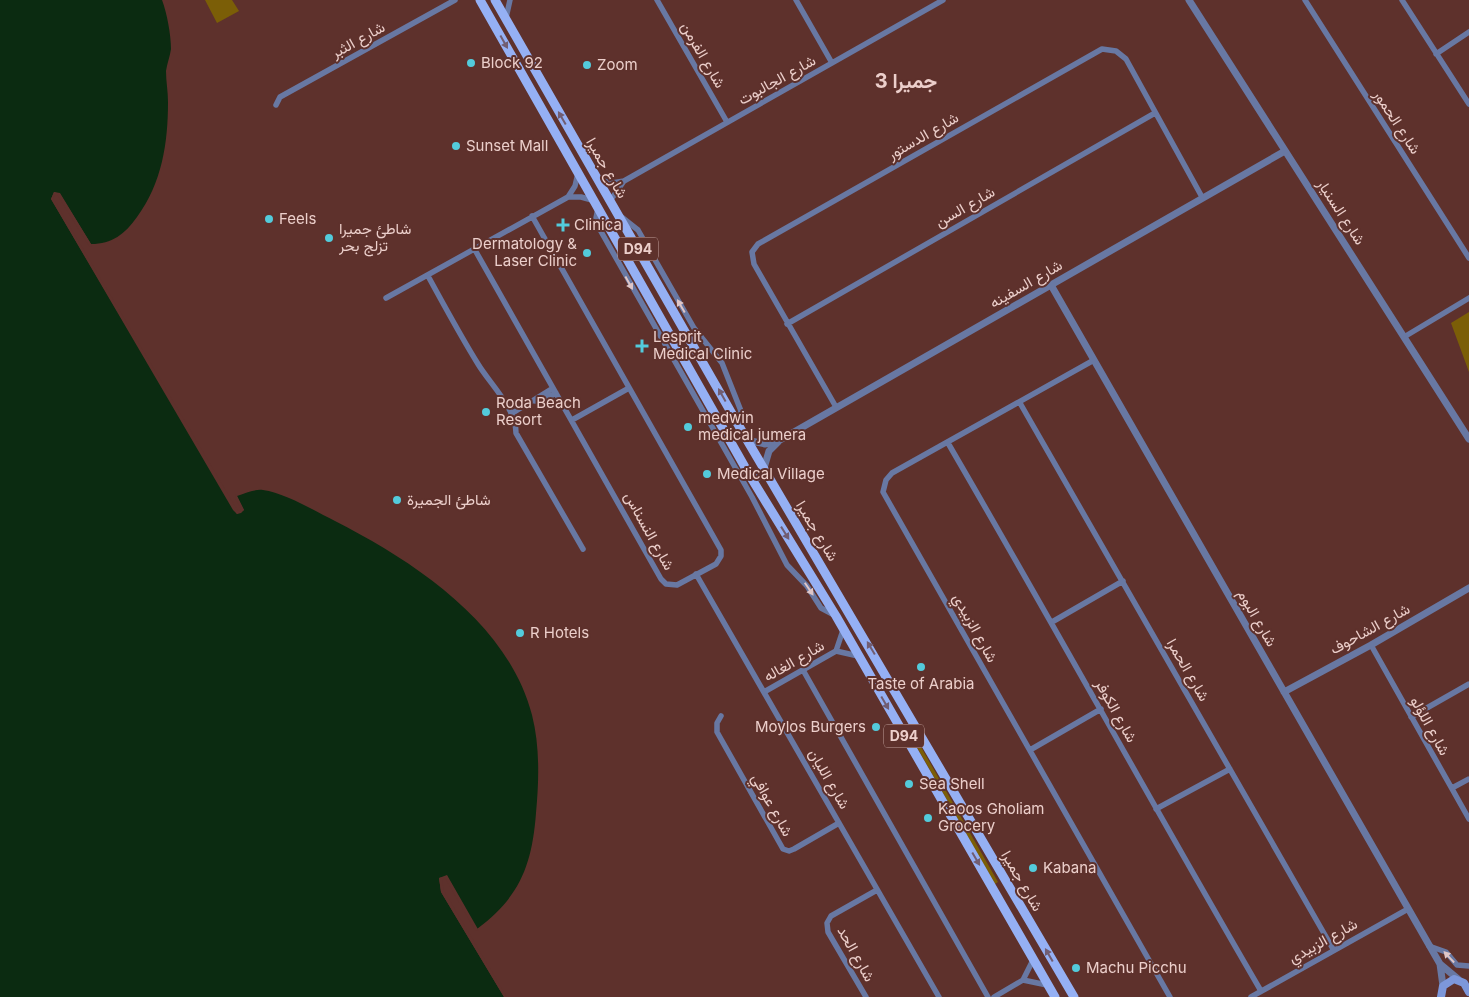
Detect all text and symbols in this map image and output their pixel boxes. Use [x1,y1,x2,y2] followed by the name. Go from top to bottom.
[327,17,389,64] street label: شارع الثبر
[675,18,730,92] street label: شارع الفرمن
[500,35,509,49] one-way arrow
[735,50,820,110] street label: شارع الجالبوت
[481,53,543,72] place label: Block 92
[597,55,638,74] place label: Zoom
[465,57,477,69] marker: Block 92
[581,59,593,71] marker: Zoom
[875,69,937,94] district label: جميرا 3
[1367,85,1425,159] street label: شارع الحمور
[883,107,963,166] street label: شارع الدستور
[558,111,566,125] one-way arrow
[581,134,633,203] street label: شارع جميرا
[466,136,548,155] place label: Sunset Mall
[450,140,462,152] marker: Sunset Mall
[1311,175,1370,249] street label: شارع السنيار
[932,182,999,233] street label: شارع السن
[279,209,316,228] place label: Feels
[263,213,275,225] marker: Feels
[574,215,622,234] place label: Clinica
[556,218,570,232] marker: Clinica
[338,219,411,257] place label: شاطئ جميرا تزلج بحر
[323,232,335,244] marker: شاطئ جميرا تزلج بحر
[472,234,577,270] place label: Dermatology & Laser Clinic
[618,238,658,260] road number: D94
[581,247,593,259] marker: Dermatology & Laser Clinic
[986,255,1067,314] street label: شارع السفينه
[625,277,634,290] one-way arrow
[677,299,686,312] one-way arrow
[653,327,752,363] place label: Lesprit Medical Clinic
[635,339,649,353] marker: Lesprit Medical Clinic
[718,388,726,402] one-way arrow
[496,393,581,429] place label: Roda Beach Resort
[480,406,492,418] marker: Roda Beach Resort
[698,408,806,444] place label: medwin medical jumera
[682,421,694,433] marker: medwin medical jumera
[717,464,825,483] place label: Medical Village
[701,468,713,480] marker: Medical Village
[618,488,679,574] street label: شارع النسناس
[407,490,491,510] place label: شاطئ الجميرة
[391,494,403,506] marker: شاطئ الجميرة
[790,497,843,566] street label: شارع جميرا
[780,527,789,540] one-way arrow
[804,582,813,596] one-way arrow
[1232,586,1281,651] street label: شارع البوم
[945,590,1002,668] street label: شارع الزبيدي
[1326,599,1414,660] street label: شارع الشاحوف
[530,623,589,642] place label: R Hotels
[514,627,526,639] marker: R Hotels
[1161,635,1214,706] street label: شارع الحمرا
[760,636,829,687] street label: شارع الغاله
[866,642,875,655] one-way arrow
[915,661,927,673] marker: Taste of Arabia
[867,674,975,693] place label: Taste of Arabia
[1089,675,1142,747] street label: شارع الكوفر
[1405,693,1454,760] street label: شارع اللؤلو
[881,697,890,710] one-way arrow
[755,717,866,736] place label: Moylos Burgers
[870,721,882,733] marker: Moylos Burgers
[884,724,924,748] road number: D94
[803,745,854,813] street label: شارع الليان
[744,770,798,842] street label: شارع عوافي
[919,774,985,793] place label: Sea Shell
[903,778,915,790] marker: Sea Shell
[938,799,1045,835] place label: Kaoos Gholiam Grocery
[922,812,934,824] marker: Kaoos Gholiam Grocery
[996,847,1048,916] street label: شارع جميرا
[972,852,980,866] one-way arrow
[1043,858,1097,877] place label: Kabana
[1027,862,1039,874] marker: Kabana
[1285,914,1363,971] street label: شارع الزبيدي
[832,923,879,986] street label: شارع الحد
[1045,947,1053,962] one-way arrow
[1443,951,1455,963] one-way arrow
[1086,958,1187,977] place label: Machu Picchu
[1070,962,1082,974] marker: Machu Picchu

